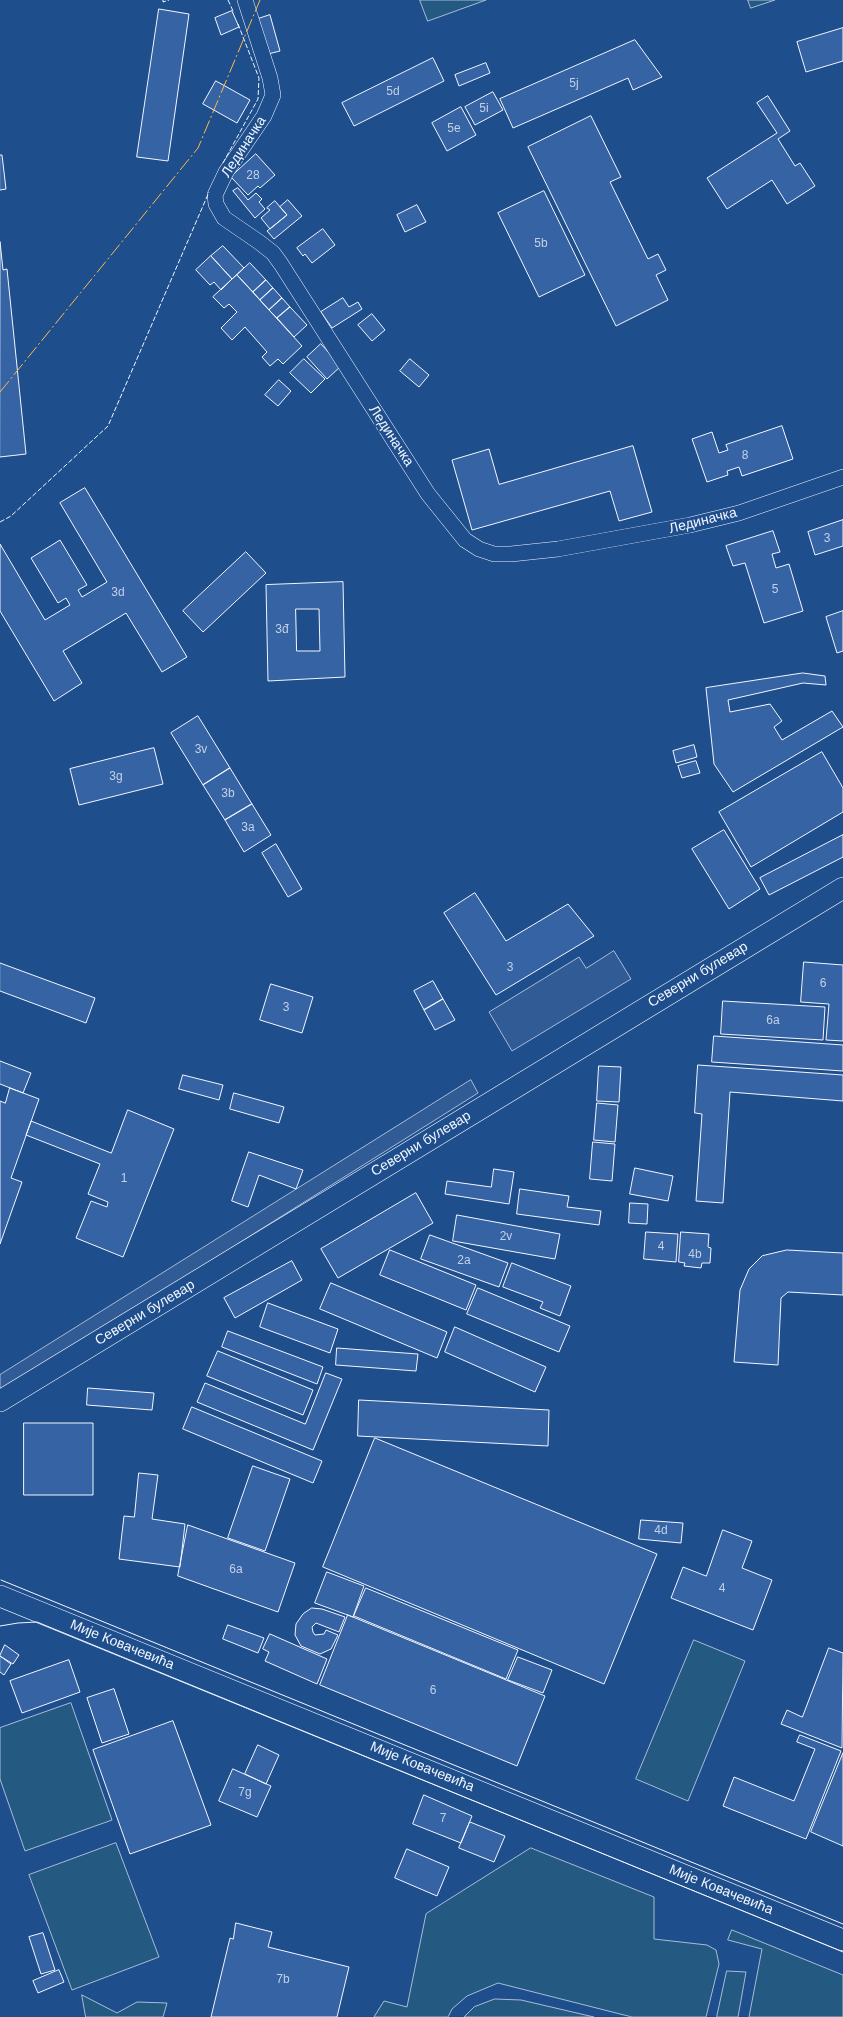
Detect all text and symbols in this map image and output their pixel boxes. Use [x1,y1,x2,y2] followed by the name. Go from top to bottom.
[569,77,579,91] house number: 5j
[386,85,400,99] house number: 5d
[479,102,489,116] house number: 5i
[218,113,270,181] street label: Лединачка
[447,122,461,136] house number: 5e
[246,169,260,183] house number: 28
[534,237,548,251] house number: 5b
[365,402,417,470] street label: Лединачка
[742,449,748,463] house number: 8
[667,504,739,538] street label: Лединачка
[824,532,830,546] house number: 3
[772,583,778,597] house number: 5
[111,586,125,600] house number: 3d
[275,623,289,637] house number: 3đ
[195,743,207,757] house number: 3v
[109,770,123,784] house number: 3g
[221,787,235,801] house number: 3b
[241,821,255,835] house number: 3a
[645,939,751,1011] street label: Северни булевар
[507,961,513,975] house number: 3
[820,977,826,991] house number: 6
[283,1001,289,1015] house number: 3
[766,1014,780,1028] house number: 6a
[368,1108,474,1180] street label: Северни булевар
[121,1172,127,1186] house number: 1
[500,1230,512,1244] house number: 2v
[658,1240,664,1254] house number: 4
[688,1248,702,1262] house number: 4b
[457,1254,471,1268] house number: 2a
[92,1277,198,1349] street label: Северни булевар
[654,1524,668,1538] house number: 4d
[229,1563,243,1577] house number: 6a
[719,1582,725,1596] house number: 4
[67,1616,177,1674] street label: Мије Ковачевића
[430,1684,436,1698] house number: 6
[367,1738,477,1796] street label: Мије Ковачевића
[238,1786,252,1800] house number: 7g
[440,1812,446,1826] house number: 7
[666,1861,776,1919] street label: Мије Ковачевића
[276,1973,290,1987] house number: 7b

